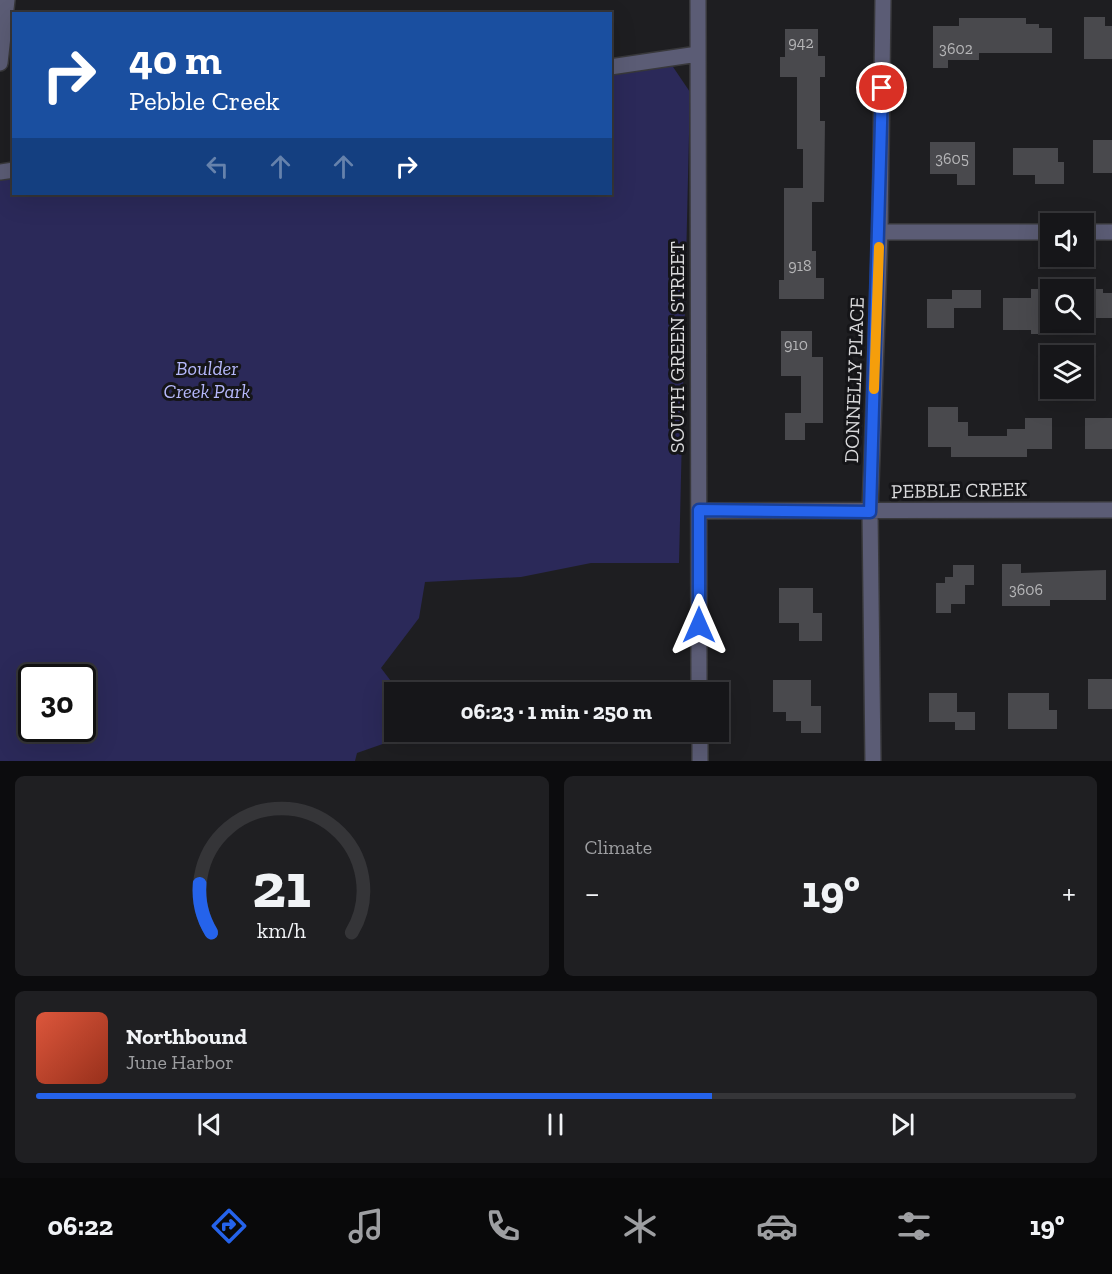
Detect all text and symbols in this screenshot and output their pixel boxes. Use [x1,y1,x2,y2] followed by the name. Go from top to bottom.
[788,33,814,52] house number: 942
[129,34,222,85] text: 40 m
[30,36,108,114] icon: right
[939,39,973,58] house number: 3602
[856,62,907,113] pin
[865,71,898,104] icon: arrive
[129,85,280,117] text: Pebble Creek
[935,149,969,168] house number: 3605
[201,150,234,183] icon: left
[264,150,297,183] icon: ahead
[327,150,360,183] icon: ahead
[390,150,423,183] icon: right
[1040,213,1094,399] map controls
[1040,213,1094,267] button: sound
[665,241,689,453] street label: SOUTH GREEN STREET
[788,256,812,275] house number: 918
[1040,279,1094,333] button: search
[839,297,869,463] street label: DONNELLY PLACE
[784,335,808,354] house number: 910
[1040,345,1094,399] button: layers
[164,356,250,403] park label: Boulder Creek Park
[891,477,1027,503] street label: PEBBLE CREEK
[1009,580,1043,599] house number: 3606
[667,593,731,657] position arrow
[18,664,96,742] speed limit sign: 30
[461,698,652,725] text: 06:23 · 1 min · 250 m
[585,835,652,859] text: Climate
[252,848,311,923] text: 21
[802,865,860,919] text: 19°
[585,873,600,912] text: −
[1062,873,1076,912] text: +
[257,918,306,943] text: km/h
[126,1023,247,1050] text: Northbound
[126,1050,234,1074] text: June Harbor
[193,1108,226,1141] icon: previous
[539,1108,572,1141] icon: pause
[886,1108,919,1141] icon: next
[208,1205,250,1247] icon: directions
[345,1205,387,1247] icon: music
[482,1205,524,1247] icon: phone
[619,1205,661,1247] icon: climate
[756,1205,798,1247] icon: car
[893,1205,935,1247] icon: filters
[47,1210,113,1242] text: 06:22
[1030,1210,1064,1242] text: 19°

